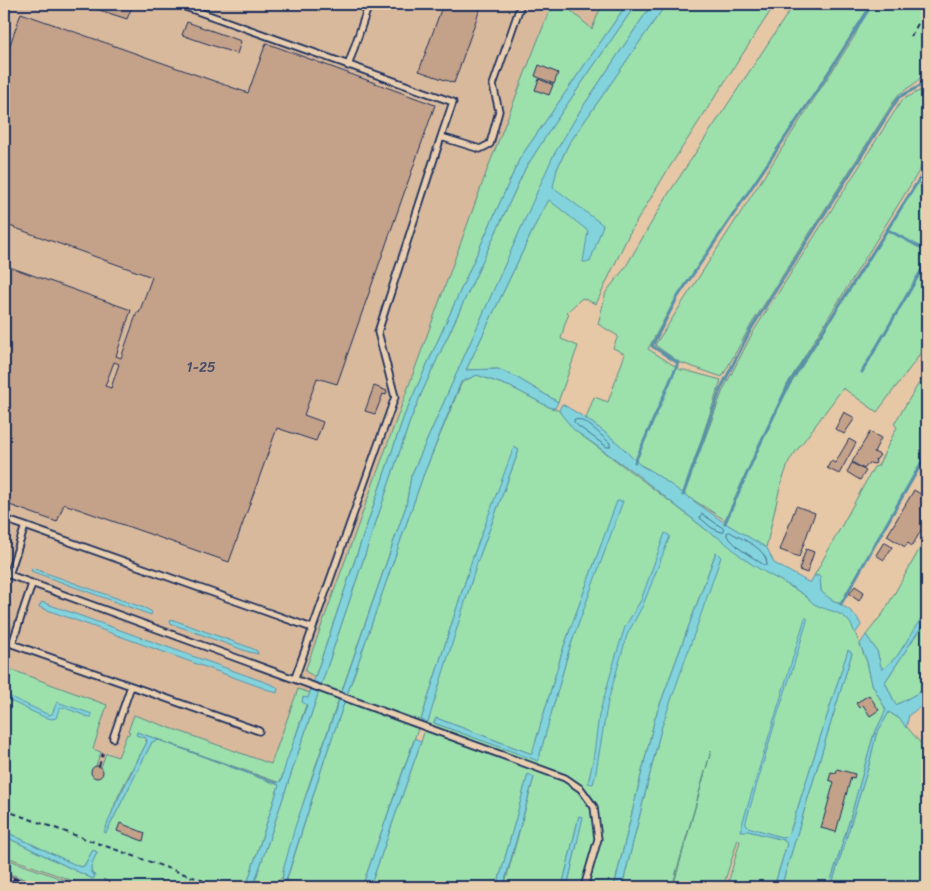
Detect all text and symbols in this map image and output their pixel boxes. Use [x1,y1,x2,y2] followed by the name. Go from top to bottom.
[186,355,216,380] house number: 1-25

